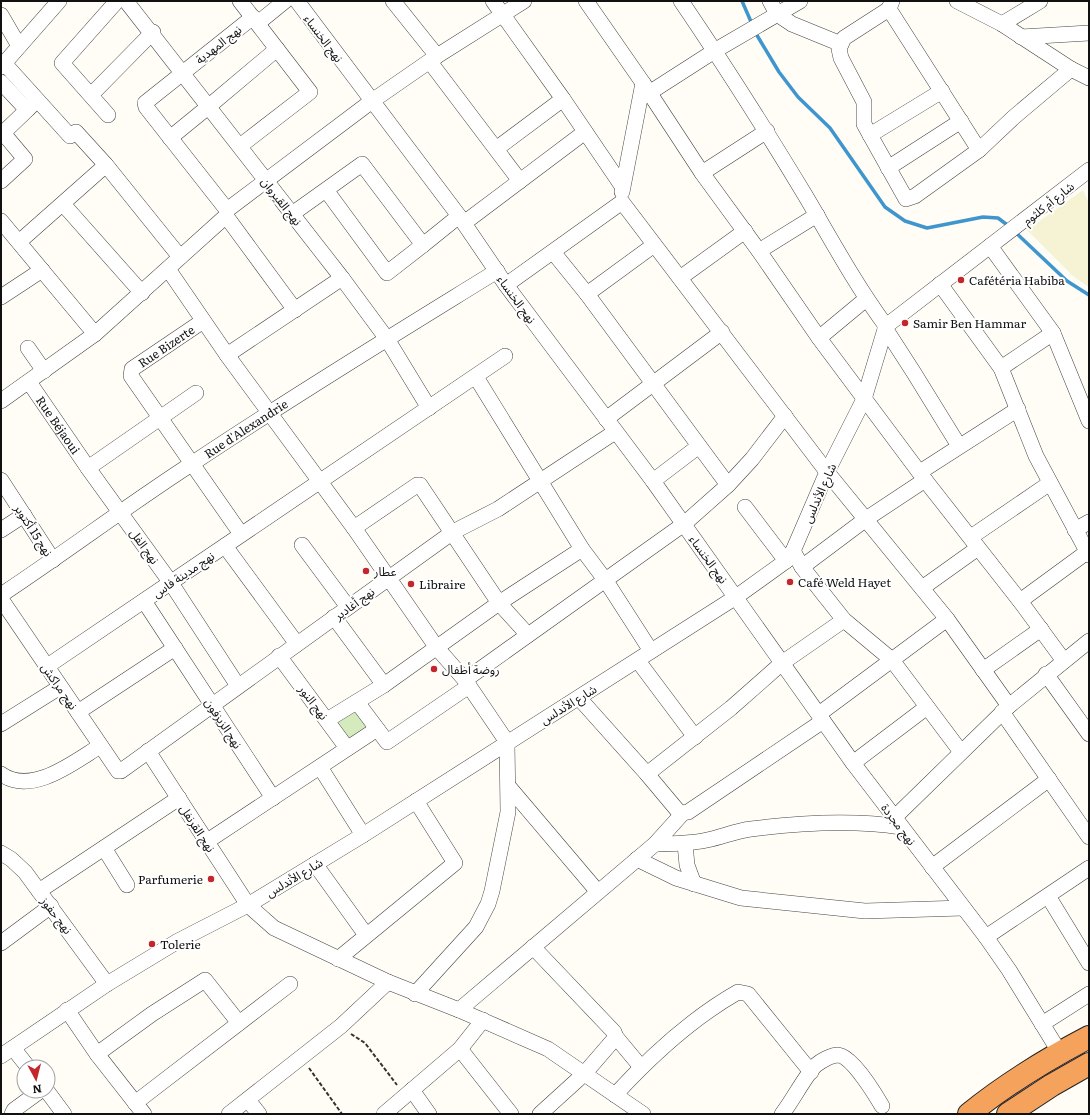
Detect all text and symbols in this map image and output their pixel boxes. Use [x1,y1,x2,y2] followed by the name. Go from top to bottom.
[299,10,348,66] street label: نهج الخنساء
[191,20,246,69] street label: نهج المهدية
[257,173,307,230] street label: نهج القيروان
[1018,177,1078,230] street label: شارع أم كلثوم
[492,271,541,327] street label: نهج الخنساء
[969,271,1065,289] place label: Cafétéria Habiba
[956,275,966,285] marker: Cafétéria Habiba
[913,314,1026,332] place label: Samir Ben Hammar
[900,318,910,328] marker: Samir Ben Hammar
[134,320,198,372] street label: Rue Bizerte
[32,392,85,458] street label: Rue Béjaoui
[200,395,291,462] street label: Rue d'Alexandrie
[798,460,841,526] street label: شارع الأندلس
[9,500,58,560] street label: نهج 15 أكتوبر
[125,524,164,568] street label: نهج الفل
[684,531,733,587] street label: نهج الخنساء
[148,547,218,602] street label: نهج مدينة فاس
[373,562,396,580] place label: عطار
[361,566,371,576] marker: عطار
[798,573,891,591] place label: Café Weld Hayet
[419,575,466,593] place label: Libraire
[785,577,795,587] marker: Café Weld Hayet
[406,579,416,589] marker: Libraire
[329,582,378,625] street label: نهج أغادير
[37,659,83,714] street label: نهج مراكش
[442,660,500,678] place label: روضة أطفال
[429,664,439,674] marker: روضة أطفال
[293,680,333,724] street label: نهج النور
[536,680,600,729] street label: شارع الأندلس
[200,694,247,752] street label: نهج الزيزفون
[876,799,921,849] street label: نهج مجردة
[175,801,220,856] street label: نهج القرنفل
[262,853,326,902] street label: شارع الأندلس
[138,870,203,888] place label: Parfumerie
[206,874,216,884] marker: Parfumerie
[36,892,77,938] street label: نهج حفوز
[160,935,201,953] place label: Tolerie
[147,939,157,949] marker: Tolerie
[16,1059,56,1099] north arrow
[32,1081,43,1098] text: N

